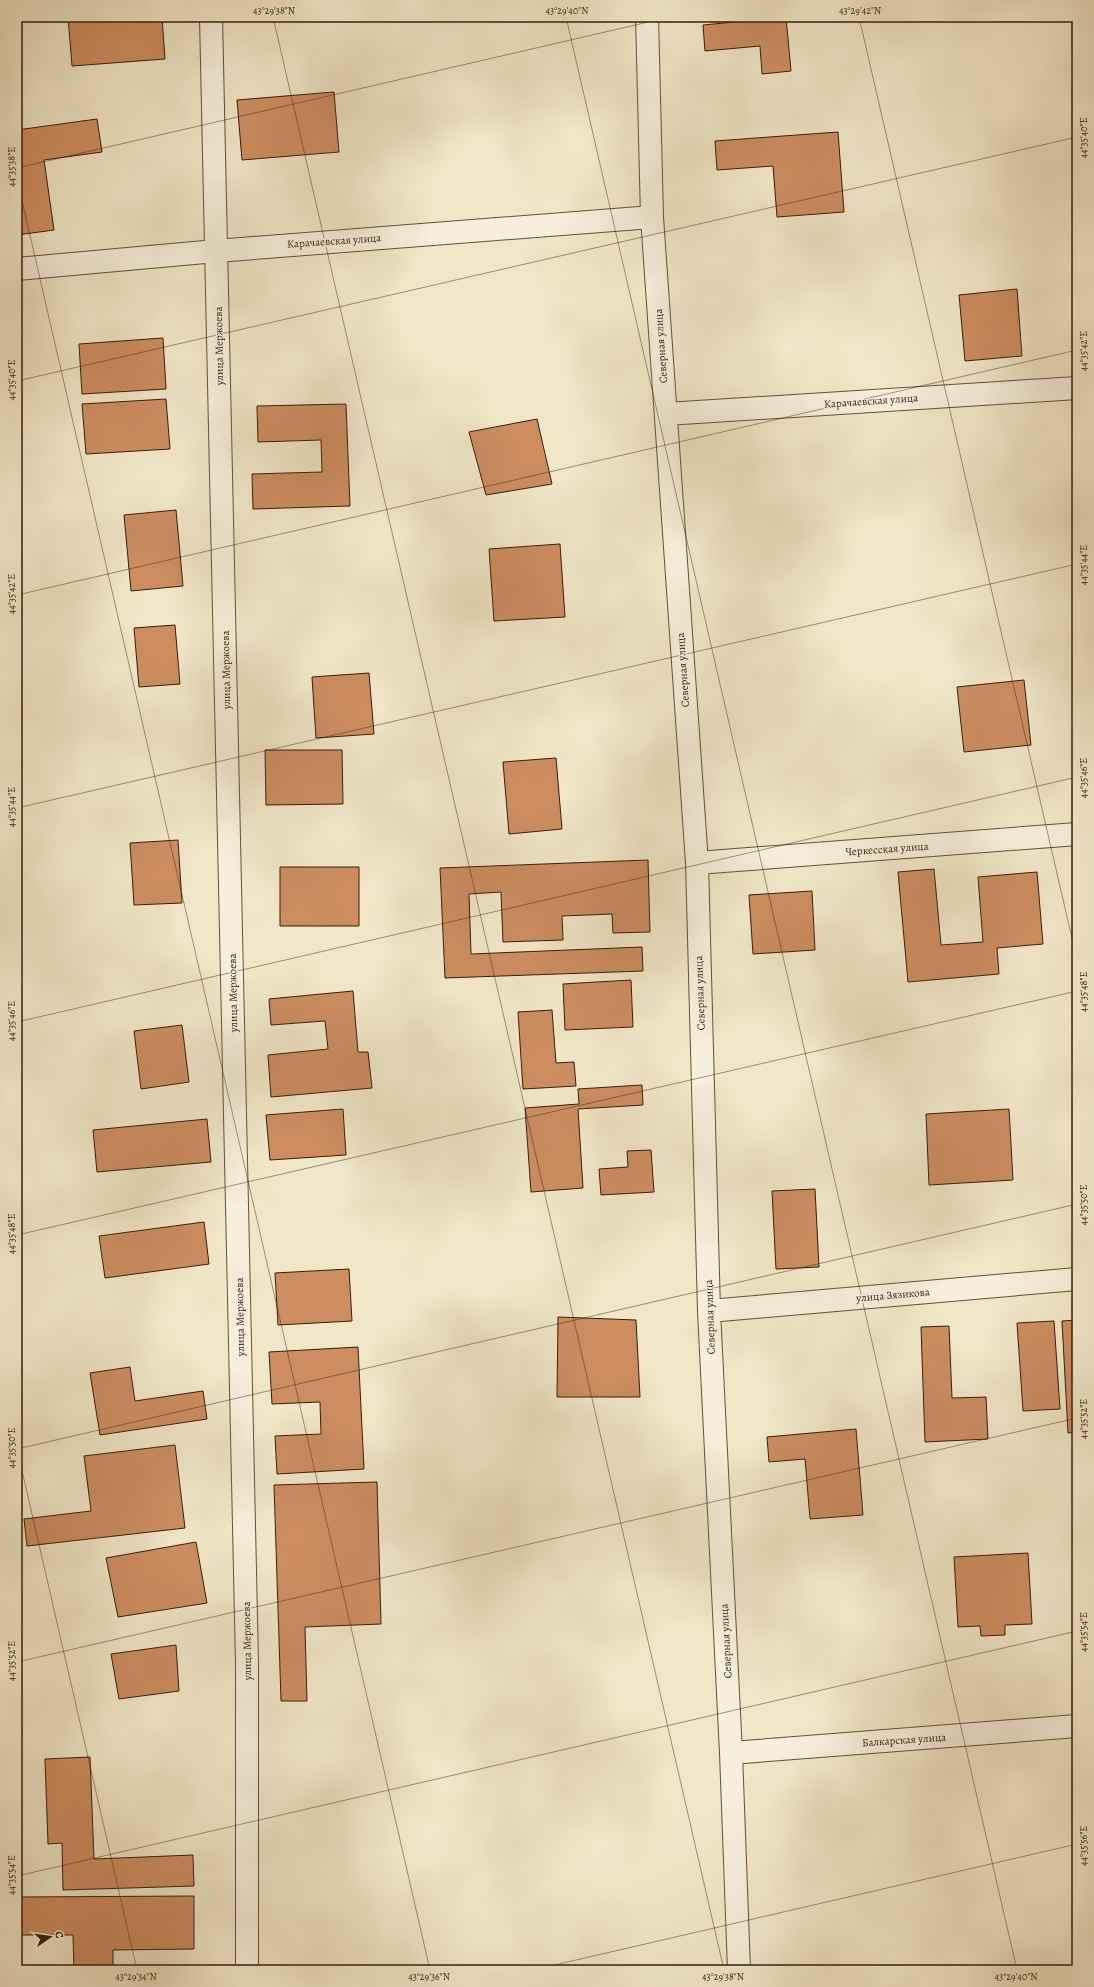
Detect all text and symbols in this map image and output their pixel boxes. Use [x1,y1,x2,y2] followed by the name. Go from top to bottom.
[253,4,295,17] text: 43°29'38"N
[546,4,588,17] text: 43°29'40"N
[839,4,881,17] text: 43°29'42"N
[1077,117,1090,159] text: 44°35'40"E
[5,147,18,187] text: 44°35'38"E
[286,230,382,252] street label: Карачаевская улица
[211,306,227,387] street label: улица Мержоева
[651,307,671,384] street label: Северная улица
[1077,331,1090,371] text: 44°35'42"E
[5,359,18,401] text: 44°35'40"E
[823,390,919,412] street label: Карачаевская улица
[1077,545,1090,585] text: 44°35'44"E
[5,574,18,614] text: 44°35'42"E
[218,630,234,711] street label: улица Мержоева
[673,631,693,708] street label: Северная улица
[1077,758,1090,798] text: 44°35'46"E
[5,787,18,827] text: 44°35'44"E
[845,839,930,859] street label: Черкесская улица
[225,953,241,1034] street label: улица Мержоева
[691,954,709,1031] street label: Северная улица
[1077,972,1090,1012] text: 44°35'48"E
[5,1001,18,1041] text: 44°35'46"E
[1077,1185,1090,1225] text: 44°35'50"E
[5,1214,18,1254] text: 44°35'48"E
[232,1277,248,1358] street label: улица Мержоева
[701,1278,719,1355] street label: Северная улица
[855,1284,931,1306] street label: улица Зязикова
[1077,1399,1090,1439] text: 44°35'52"E
[5,1428,18,1468] text: 44°35'50"E
[239,1601,255,1682] street label: улица Мержоева
[717,1602,735,1679] street label: Северная улица
[1077,1612,1090,1652] text: 44°35'54"E
[5,1641,18,1681] text: 44°35'52"E
[861,1730,948,1750] street label: Балкарская улица
[1077,1826,1090,1866] text: 44°35'56"E
[5,1855,18,1895] text: 44°35'54"E
[30,1917,70,1957] north arrow
[51,1930,67,1940] text: С
[115,1970,157,1983] text: 43°29'34"N
[408,1970,450,1983] text: 43°29'36"N
[702,1970,744,1983] text: 43°29'38"N
[995,1970,1037,1983] text: 43°29'40"N

